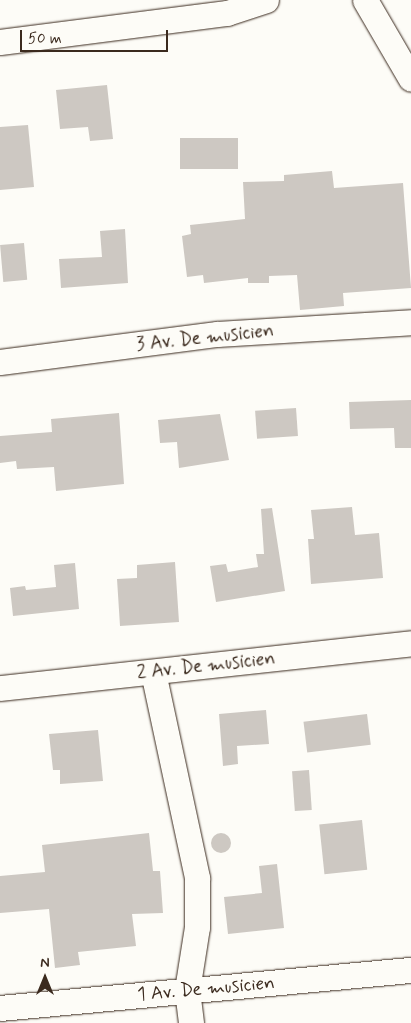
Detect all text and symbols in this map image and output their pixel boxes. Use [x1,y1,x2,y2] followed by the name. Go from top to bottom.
[22,20,170,52] scale bar
[28,29,62,49] text: 50 m
[135,319,275,357] street label: 3 Av. De musicien
[136,647,276,685] street label: 2 Av. De musicien
[20,953,70,1003] north arrow
[40,954,50,972] text: N
[137,972,275,1006] street label: 1 Av. De musicien

